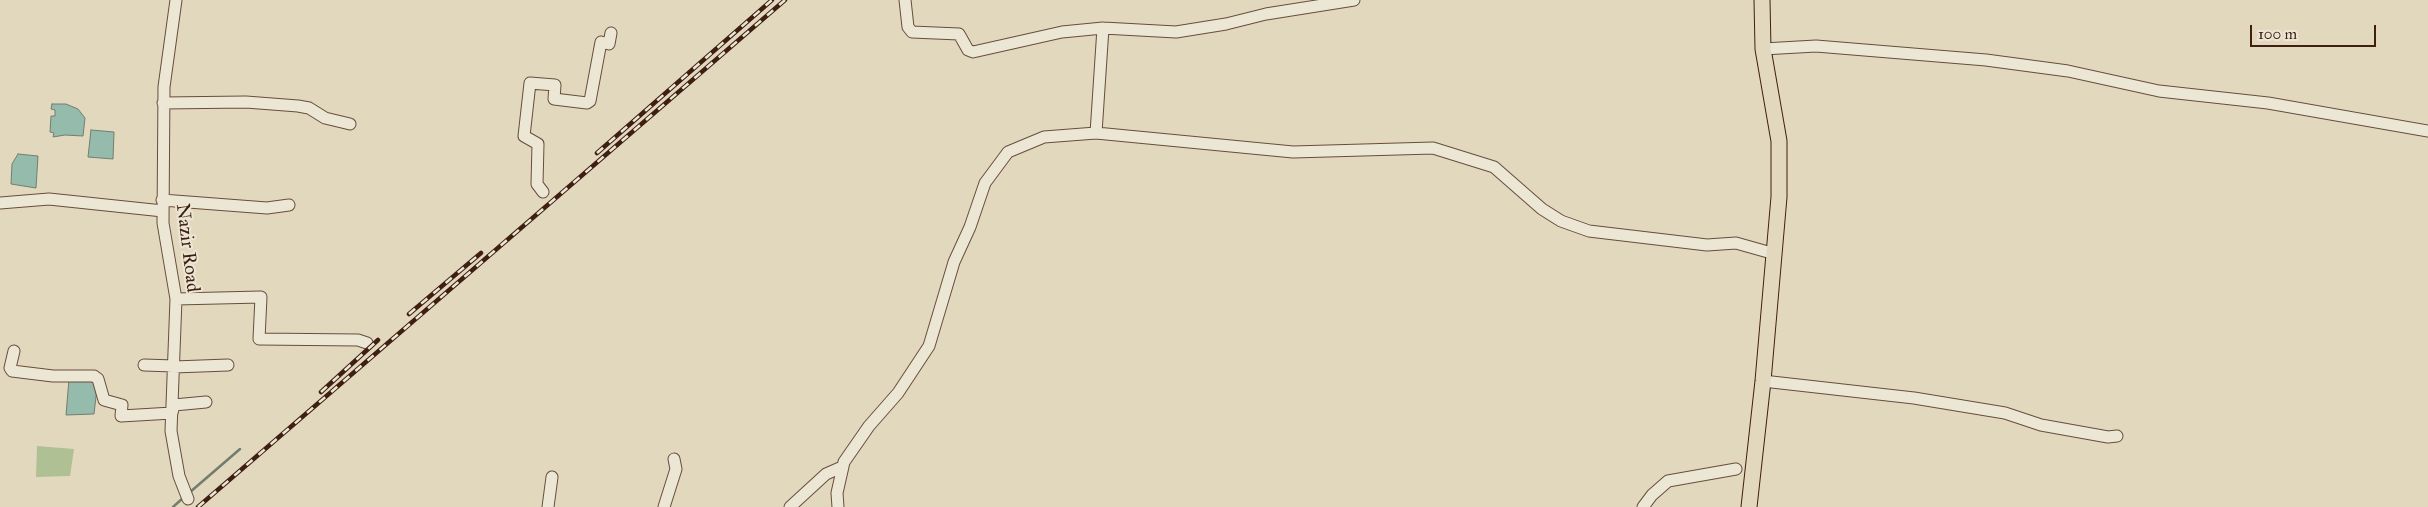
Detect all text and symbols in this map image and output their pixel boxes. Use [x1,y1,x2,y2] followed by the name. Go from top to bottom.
[2253,15,2379,47] scale bar
[2258,25,2297,43] text: 100 m
[170,202,204,294] street label: Nazir Road

